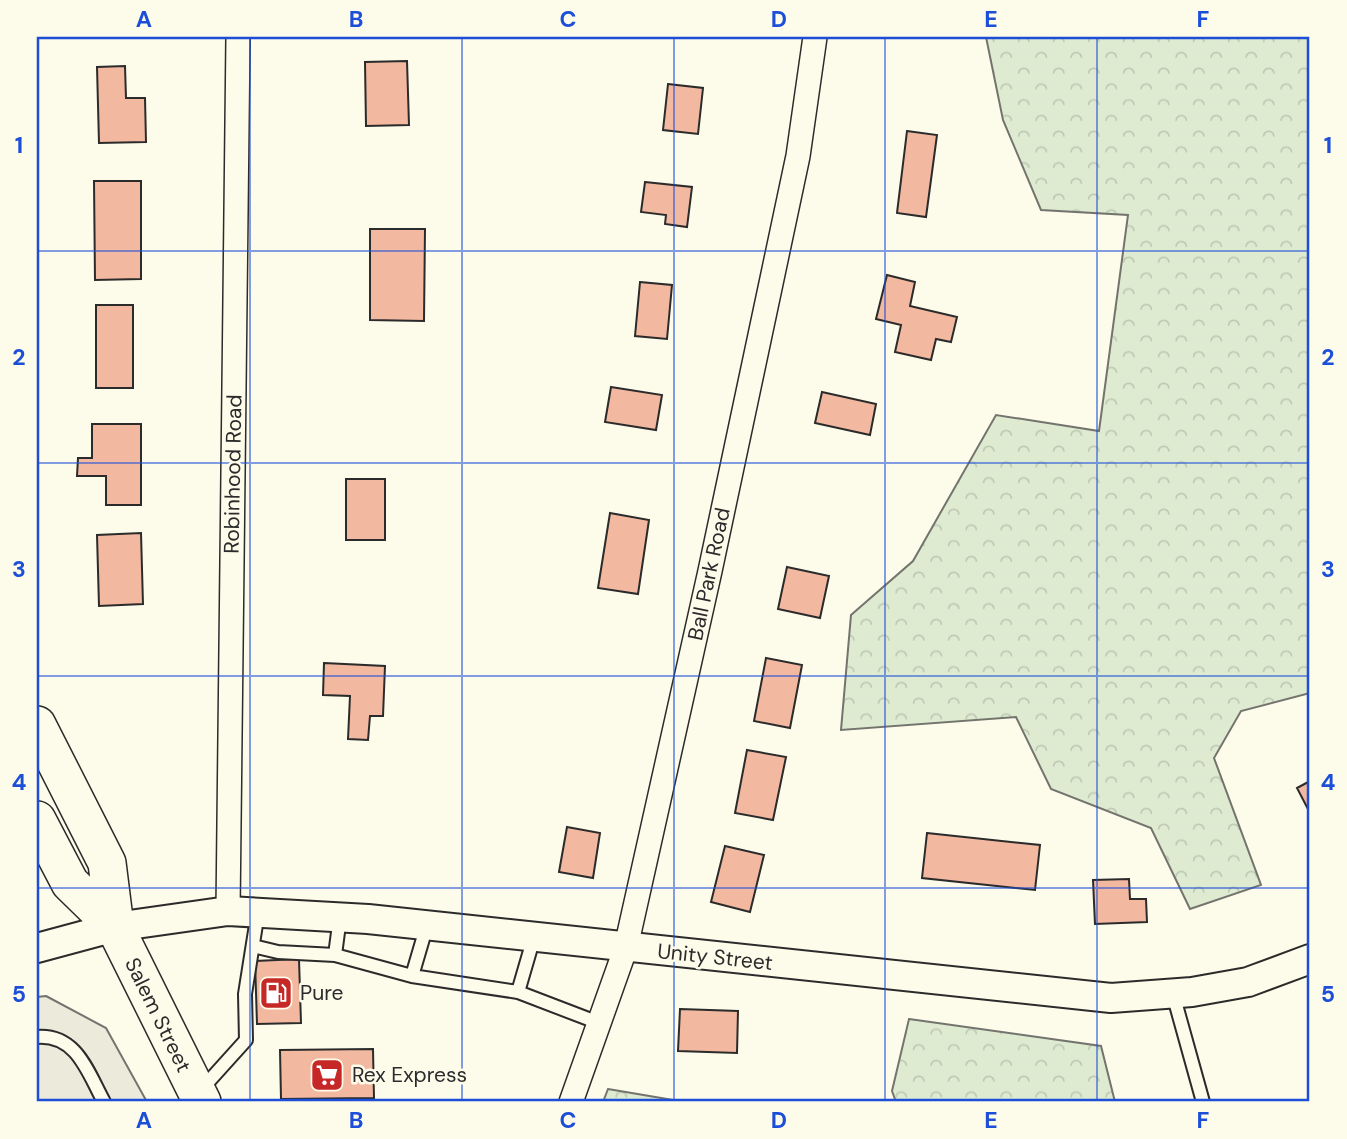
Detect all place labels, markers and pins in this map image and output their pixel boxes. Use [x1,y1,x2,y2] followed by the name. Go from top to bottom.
[257,974,295,1012] fuel station icon: Pure
[300,979,344,1007] place label: Pure
[308,1056,346,1094] supermarket icon: Rex Express
[352,1061,467,1089] place label: Rex Express

